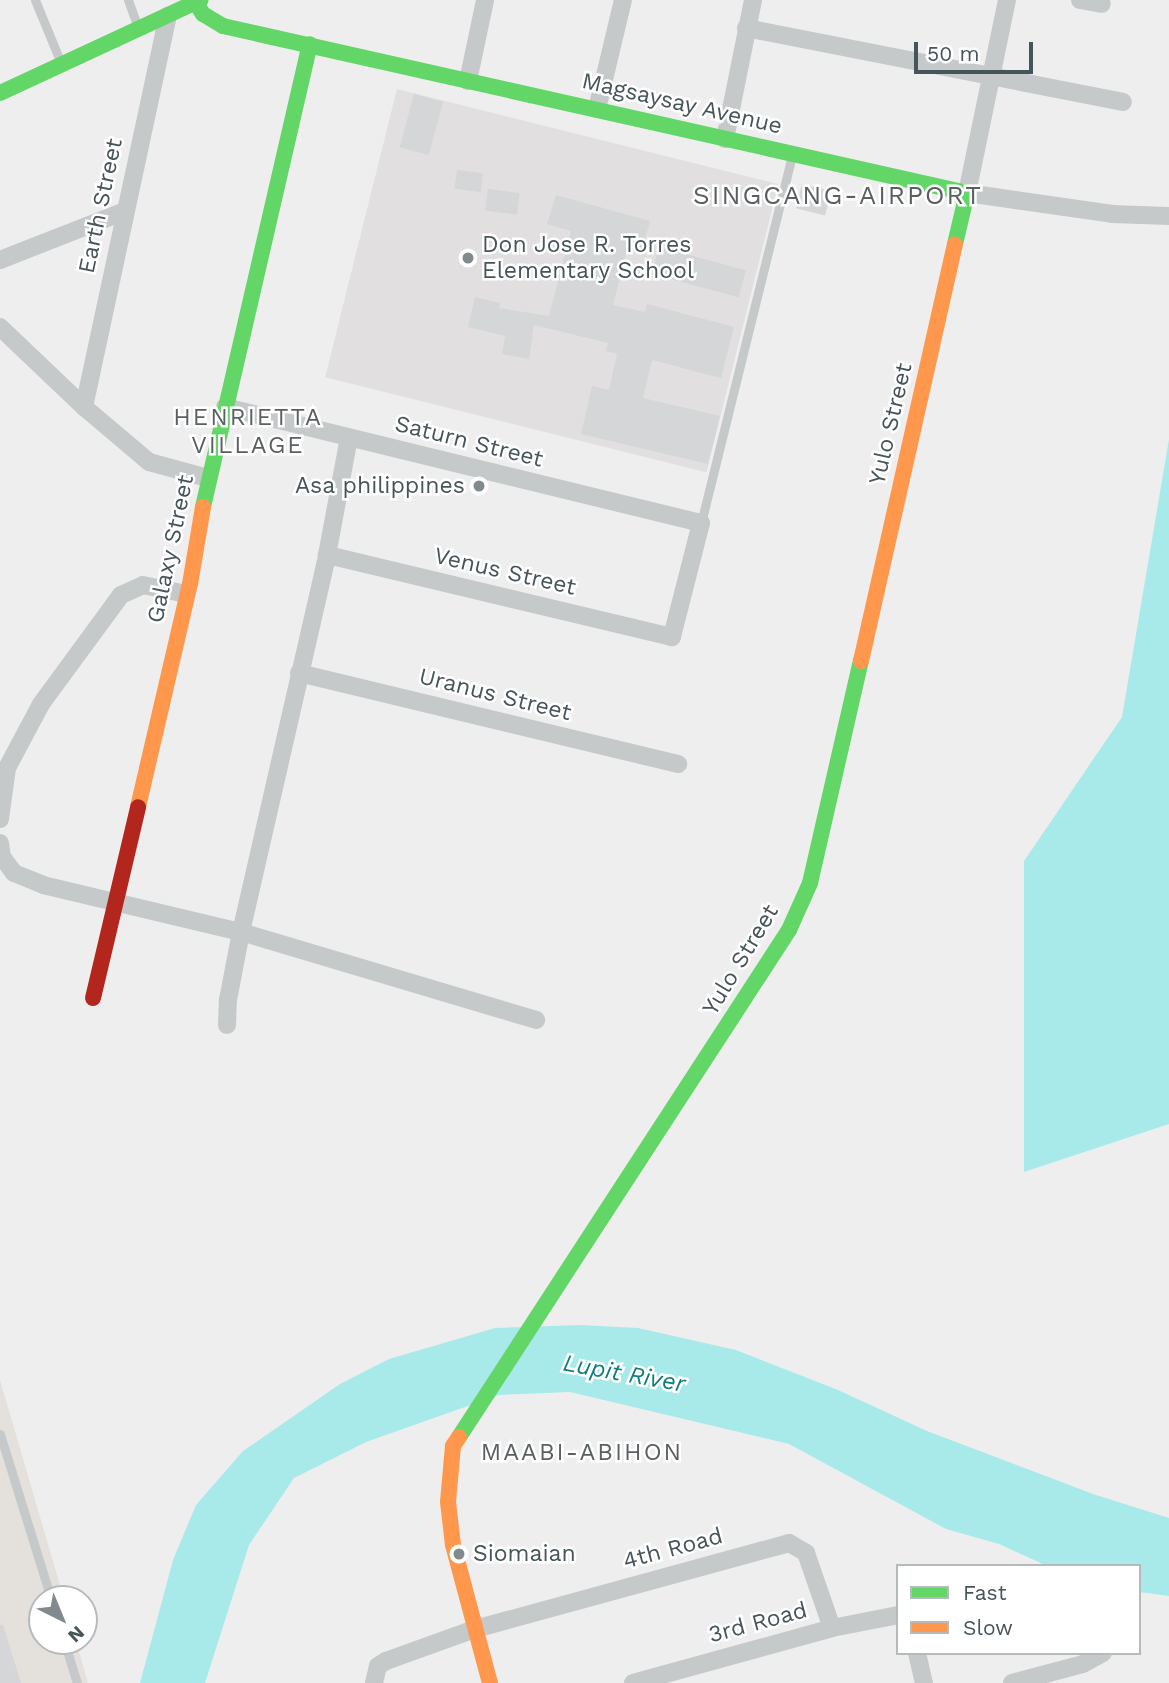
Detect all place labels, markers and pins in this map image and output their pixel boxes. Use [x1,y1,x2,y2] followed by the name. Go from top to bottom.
[482,231,694,285] place label: Don Jose R. Torres Elementary School
[460,250,476,266] marker: Don Jose R. Torres Elementary School
[294,472,465,500] place label: Asa philippines
[471,478,487,494] marker: Asa philippines
[473,1540,576,1568] place label: Siomaian
[451,1546,467,1562] marker: Siomaian

